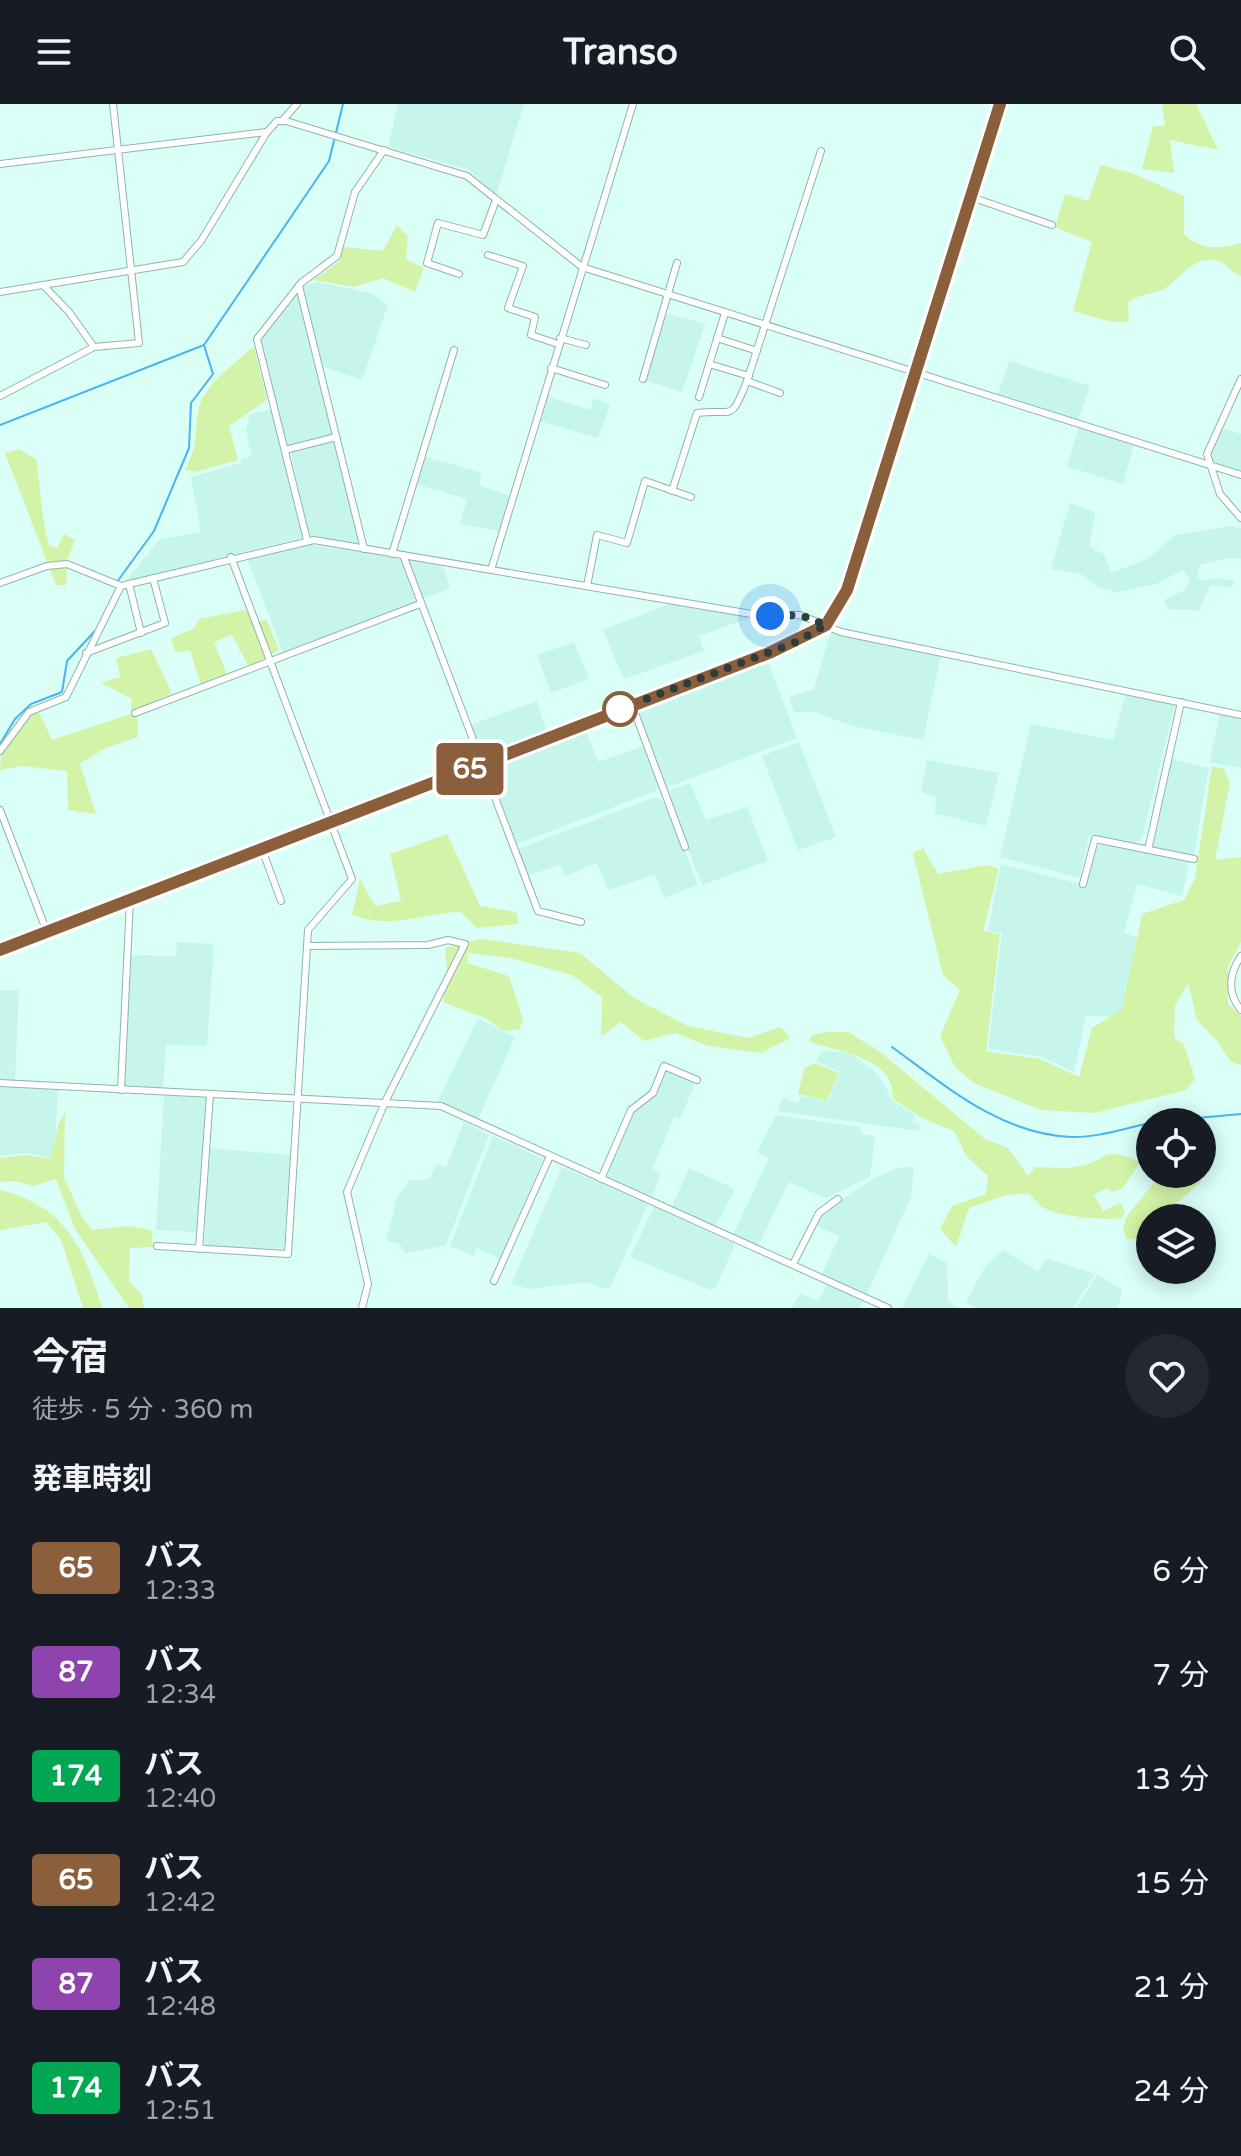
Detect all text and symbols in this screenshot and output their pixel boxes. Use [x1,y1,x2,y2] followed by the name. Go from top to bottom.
[32,30,76,74] icon: menu
[1165,30,1209,74] icon: search
[563,31,678,74] text: Transo
[750,596,790,636] your location
[603,692,637,726] unlabelled marker
[434,743,506,795] line badge: 65
[452,752,488,786] text: 65
[1136,1108,1216,1284] map controls
[1136,1108,1216,1188] button: locate
[1136,1204,1216,1284] button: layers
[1125,1334,1209,1418] button: heart
[32,1335,108,1381] text: 今宿
[32,1394,253,1425] text: 徒歩 · 5 分 · 360 m
[32,1461,152,1498] text: 発車時刻
[144,1538,204,1575] text: バス
[58,1551,94,1585] text: 65
[1152,1553,1209,1590] text: 6 分
[144,1575,216,1606] text: 12:33
[144,1642,204,1679] text: バス
[58,1655,94,1689] text: 87
[1152,1657,1209,1694] text: 7 分
[144,1679,216,1710] text: 12:34
[144,1746,204,1783] text: バス
[50,1759,102,1793] text: 174
[1134,1761,1209,1798] text: 13 分
[144,1783,216,1814] text: 12:40
[144,1850,204,1887] text: バス
[58,1863,94,1897] text: 65
[1134,1865,1209,1902] text: 15 分
[144,1887,216,1918] text: 12:42
[144,1954,204,1991] text: バス
[58,1967,94,2001] text: 87
[1134,1969,1209,2006] text: 21 分
[144,1991,216,2022] text: 12:48
[144,2058,204,2095] text: バス
[50,2071,102,2105] text: 174
[1134,2073,1209,2110] text: 24 分
[144,2095,216,2126] text: 12:51

